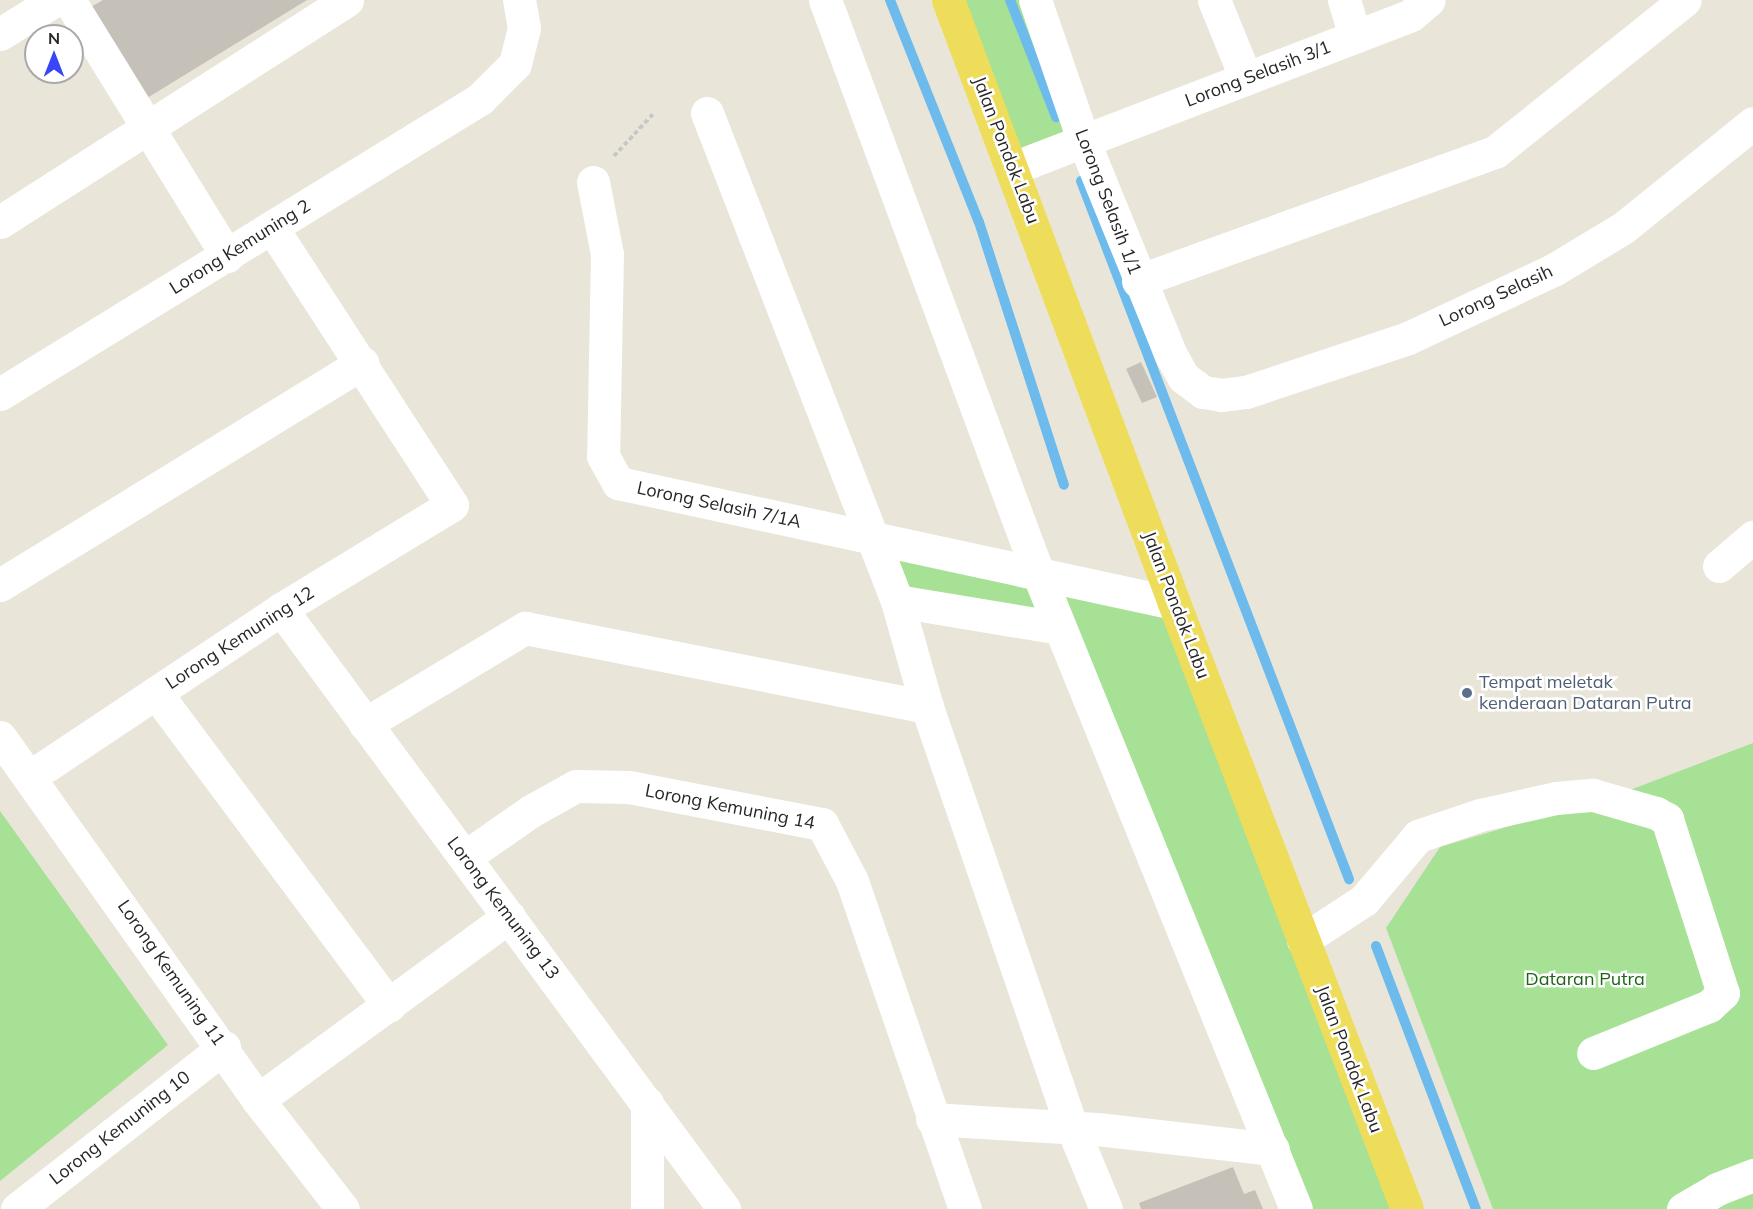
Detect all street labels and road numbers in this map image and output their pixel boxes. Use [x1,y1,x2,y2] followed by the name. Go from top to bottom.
[1182,36,1334,112] street label: Lorong Selasih 3/1
[968,73,1044,227] street label: Jalan Pondok Labu
[1070,126,1146,278] street label: Lorong Selasih 1/1
[166,195,314,299] street label: Lorong Kemuning 2
[1436,260,1556,332] street label: Lorong Selasih
[635,477,803,533] street label: Lorong Selasih 7/1A
[1138,528,1214,682] street label: Jalan Pondok Labu
[162,582,318,694] street label: Lorong Kemuning 12
[643,780,817,834] street label: Lorong Kemuning 14
[442,833,564,983] street label: Lorong Kemuning 13
[113,896,229,1050] street label: Lorong Kemuning 11
[1311,982,1387,1136] street label: Jalan Pondok Labu
[45,1066,195,1190] street label: Lorong Kemuning 10

